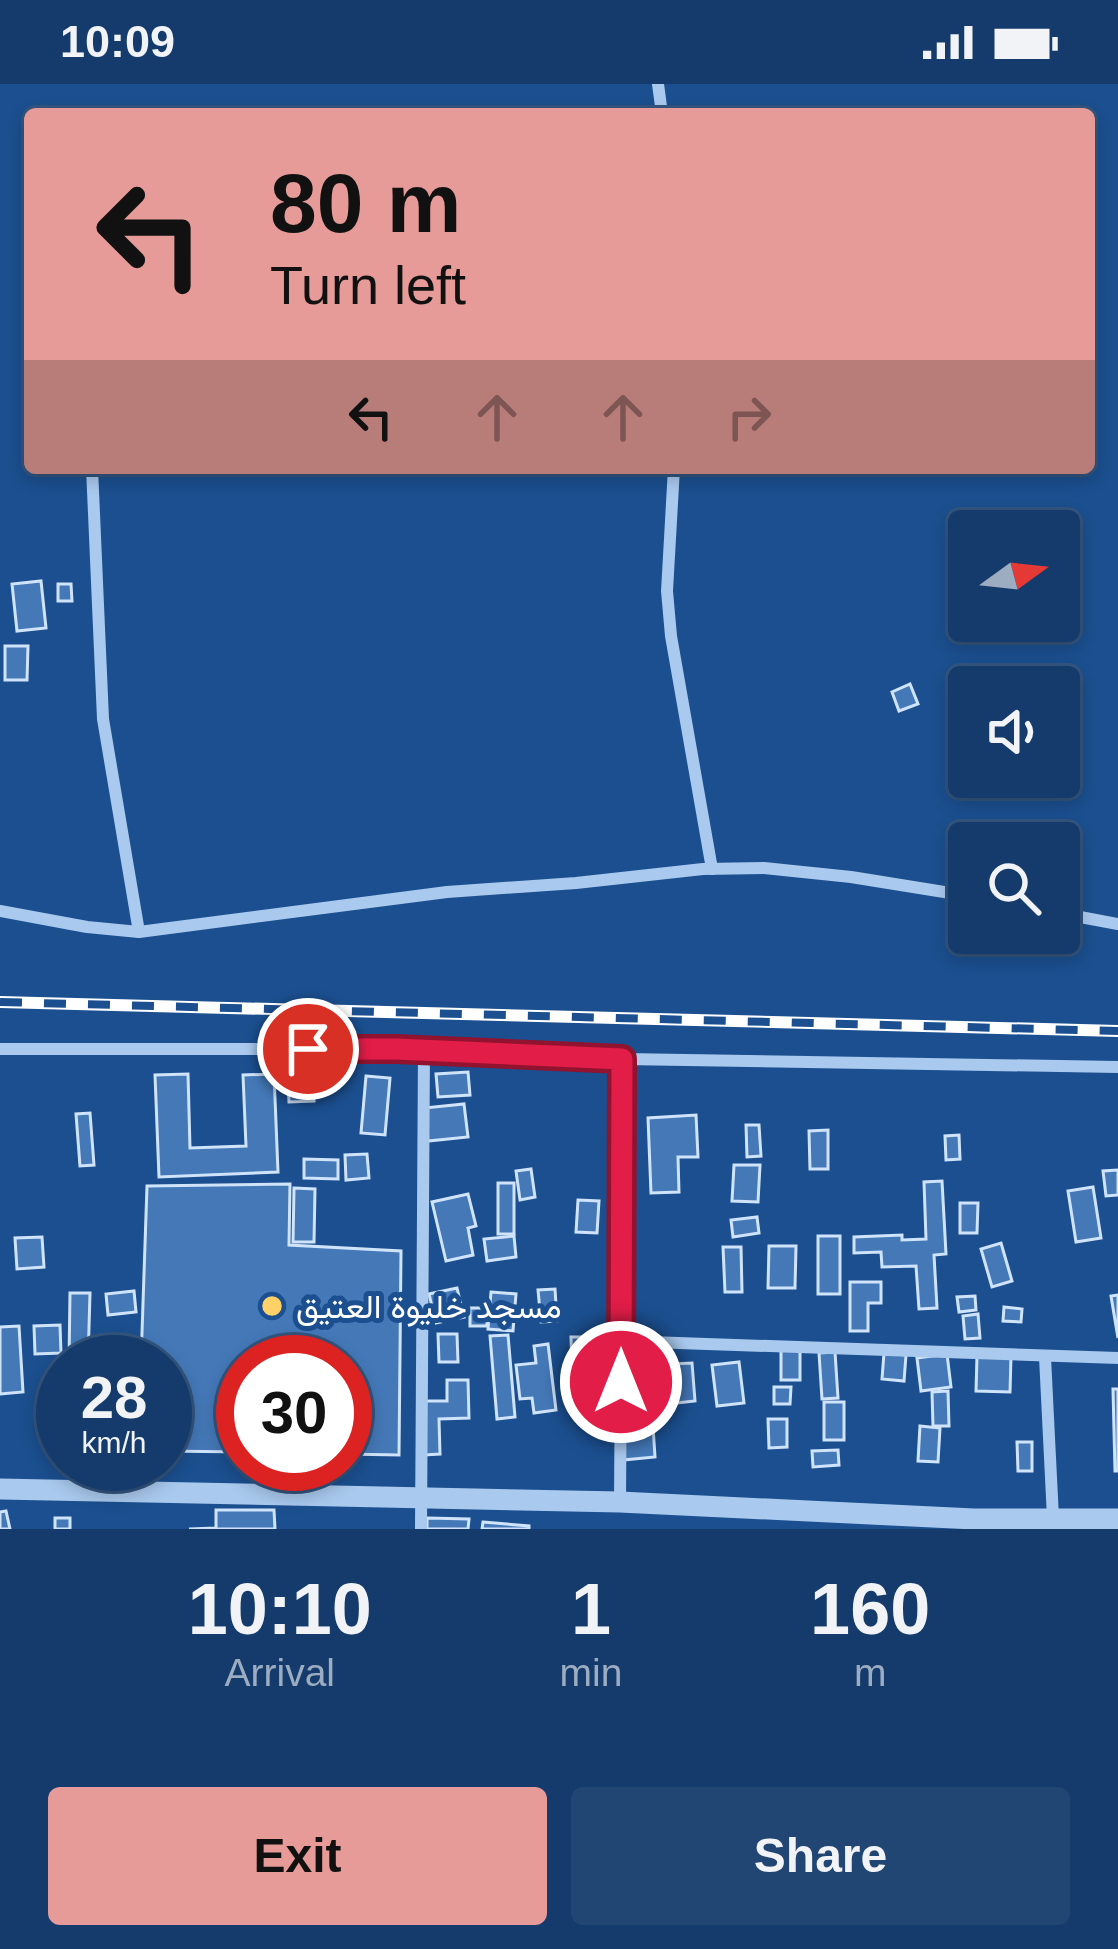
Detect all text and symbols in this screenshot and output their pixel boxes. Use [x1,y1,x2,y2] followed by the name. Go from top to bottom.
[60,16,175,67] text: 10:09
[72,156,228,312] icon: left
[270,156,461,250] text: 80 m
[270,255,466,315] text: Turn left
[338,384,404,450] icon: left
[464,384,530,450] icon: ahead
[590,384,656,450] icon: ahead
[716,384,782,450] icon: right
[948,510,1080,642] north arrow
[948,510,1080,954] map controls
[948,666,1080,798] button: sound
[948,822,1080,954] button: search
[257,998,359,1100] pin
[275,1016,341,1082] icon: arrive
[296,1288,562,1327] place label: مسجد خليوة العتيق
[259,1293,285,1319] marker: مسجد خليوة العتيق
[558,1319,684,1445] position arrow
[216,1335,372,1491] speed limit sign: 30
[81,1364,147,1431] text: 28
[81,1426,147,1459] text: km/h
[188,1569,372,1649] text: 10:10
[571,1569,611,1649] text: 1
[810,1569,930,1649] text: 160
[225,1651,335,1694] text: Arrival
[560,1651,622,1694] text: min
[854,1651,886,1694] text: m
[48,1787,547,1925] button: Exit
[571,1787,1070,1925] button: Share

